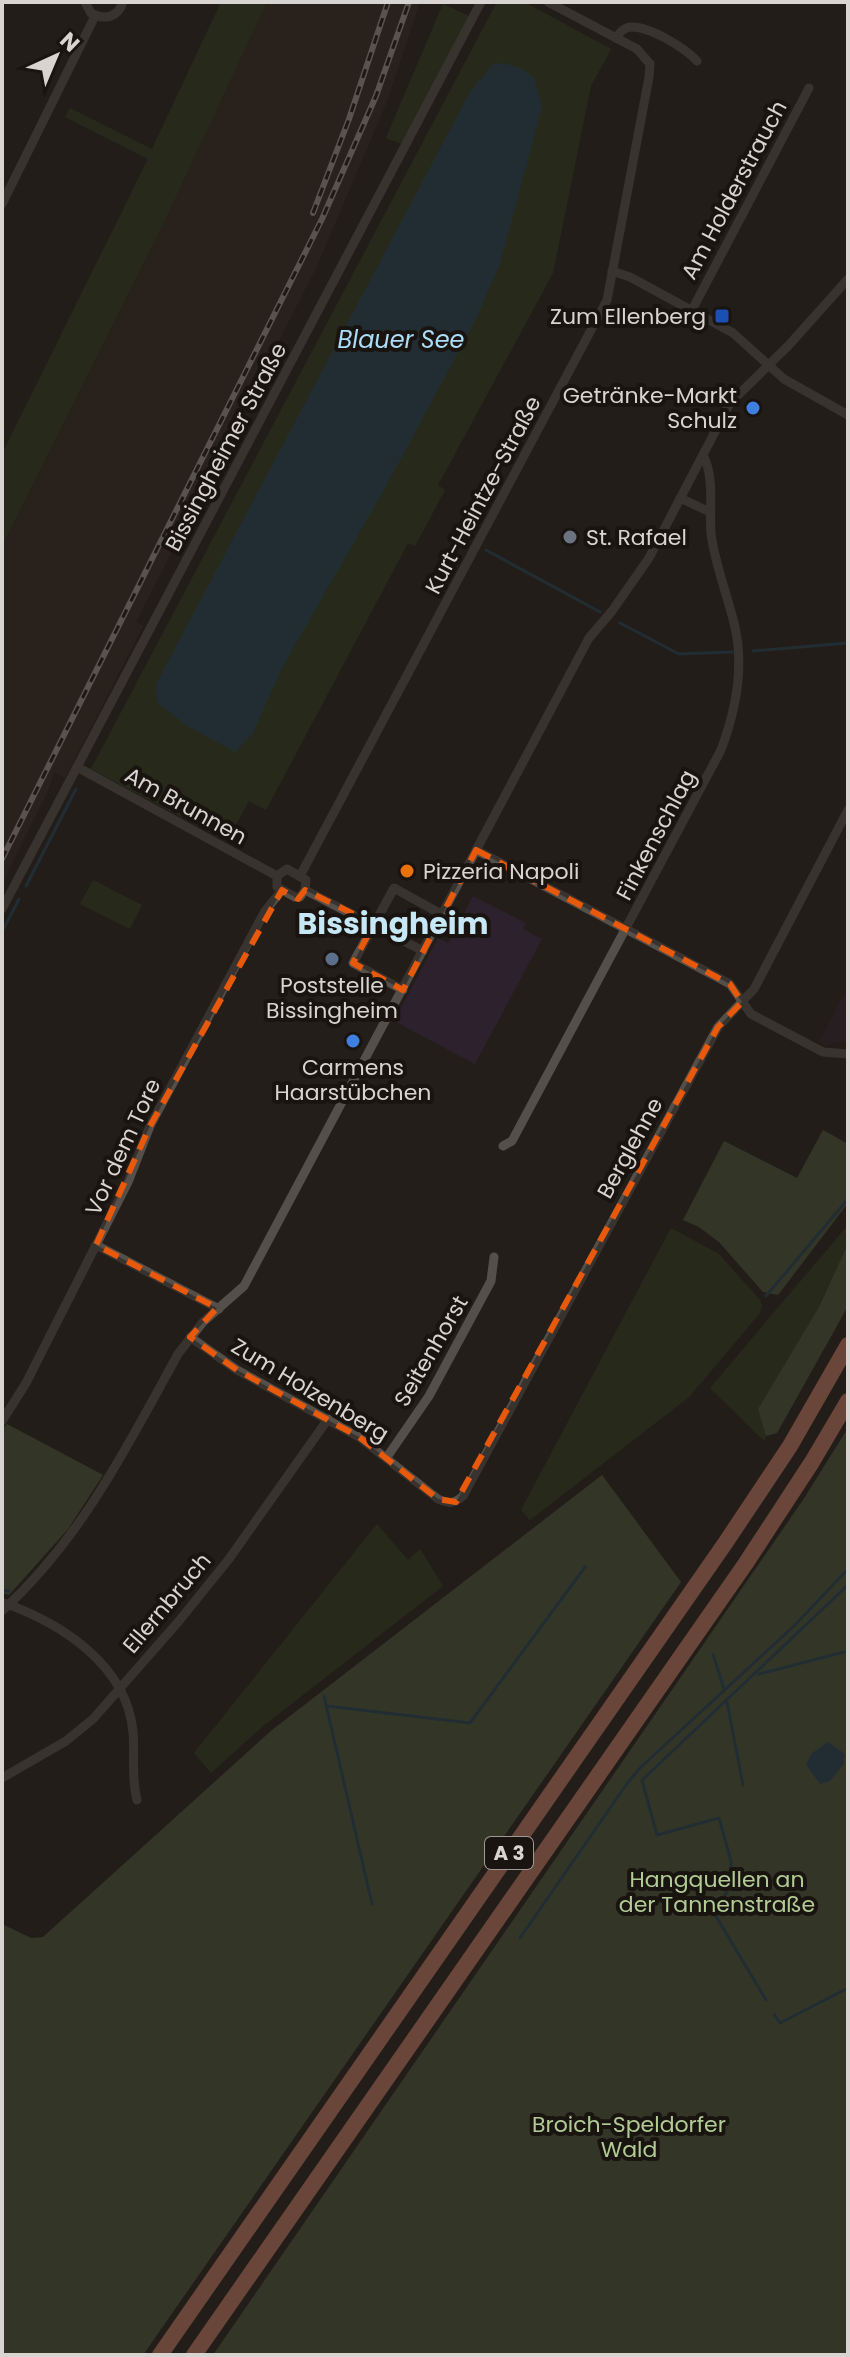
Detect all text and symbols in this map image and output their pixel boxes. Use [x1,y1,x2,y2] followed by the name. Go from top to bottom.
[16,16,96,96] north arrow
[53,25,86,59] text: N
[674,95,794,285] street label: Am Holderstrauch
[550,301,706,332] place label: Zum Ellenberg
[713,307,731,325] marker: Zum Ellenberg
[338,323,465,356] water label: Blauer See
[158,337,294,557] street label: Bissingheimer Straße
[563,380,737,436] place label: Getränke-Markt Schulz
[418,390,548,600] street label: Kurt-Heintze-Straße
[744,399,762,417] marker: Getränke-Markt Schulz
[586,522,687,553] place label: St. Rafael
[561,528,579,546] marker: St. Rafael
[119,760,253,852] street label: Am Brunnen
[609,764,703,906] street label: Finkenschlag
[423,856,579,887] place label: Pizzeria Napoli
[398,862,416,880] marker: Pizzeria Napoli
[298,902,488,945] district label: Bissingheim
[323,950,341,968] marker: Poststelle Bissingheim
[266,970,398,1026] place label: Poststelle Bissingheim
[344,1032,362,1050] marker: Carmens Haarstübchen
[275,1052,431,1108] place label: Carmens Haarstübchen
[78,1073,168,1221] street label: Vor dem Tore
[590,1092,670,1204] street label: Berglehne
[387,1290,475,1412] street label: Seitenhorst
[225,1331,395,1449] street label: Zum Holzenberg
[116,1546,218,1660] street label: Ellernbruch
[485,1837,533,1869] road number: A 3
[619,1864,815,1920] park label: Hangquellen an der Tannenstraße
[532,2109,726,2165] park label: Broich-Speldorfer Wald

